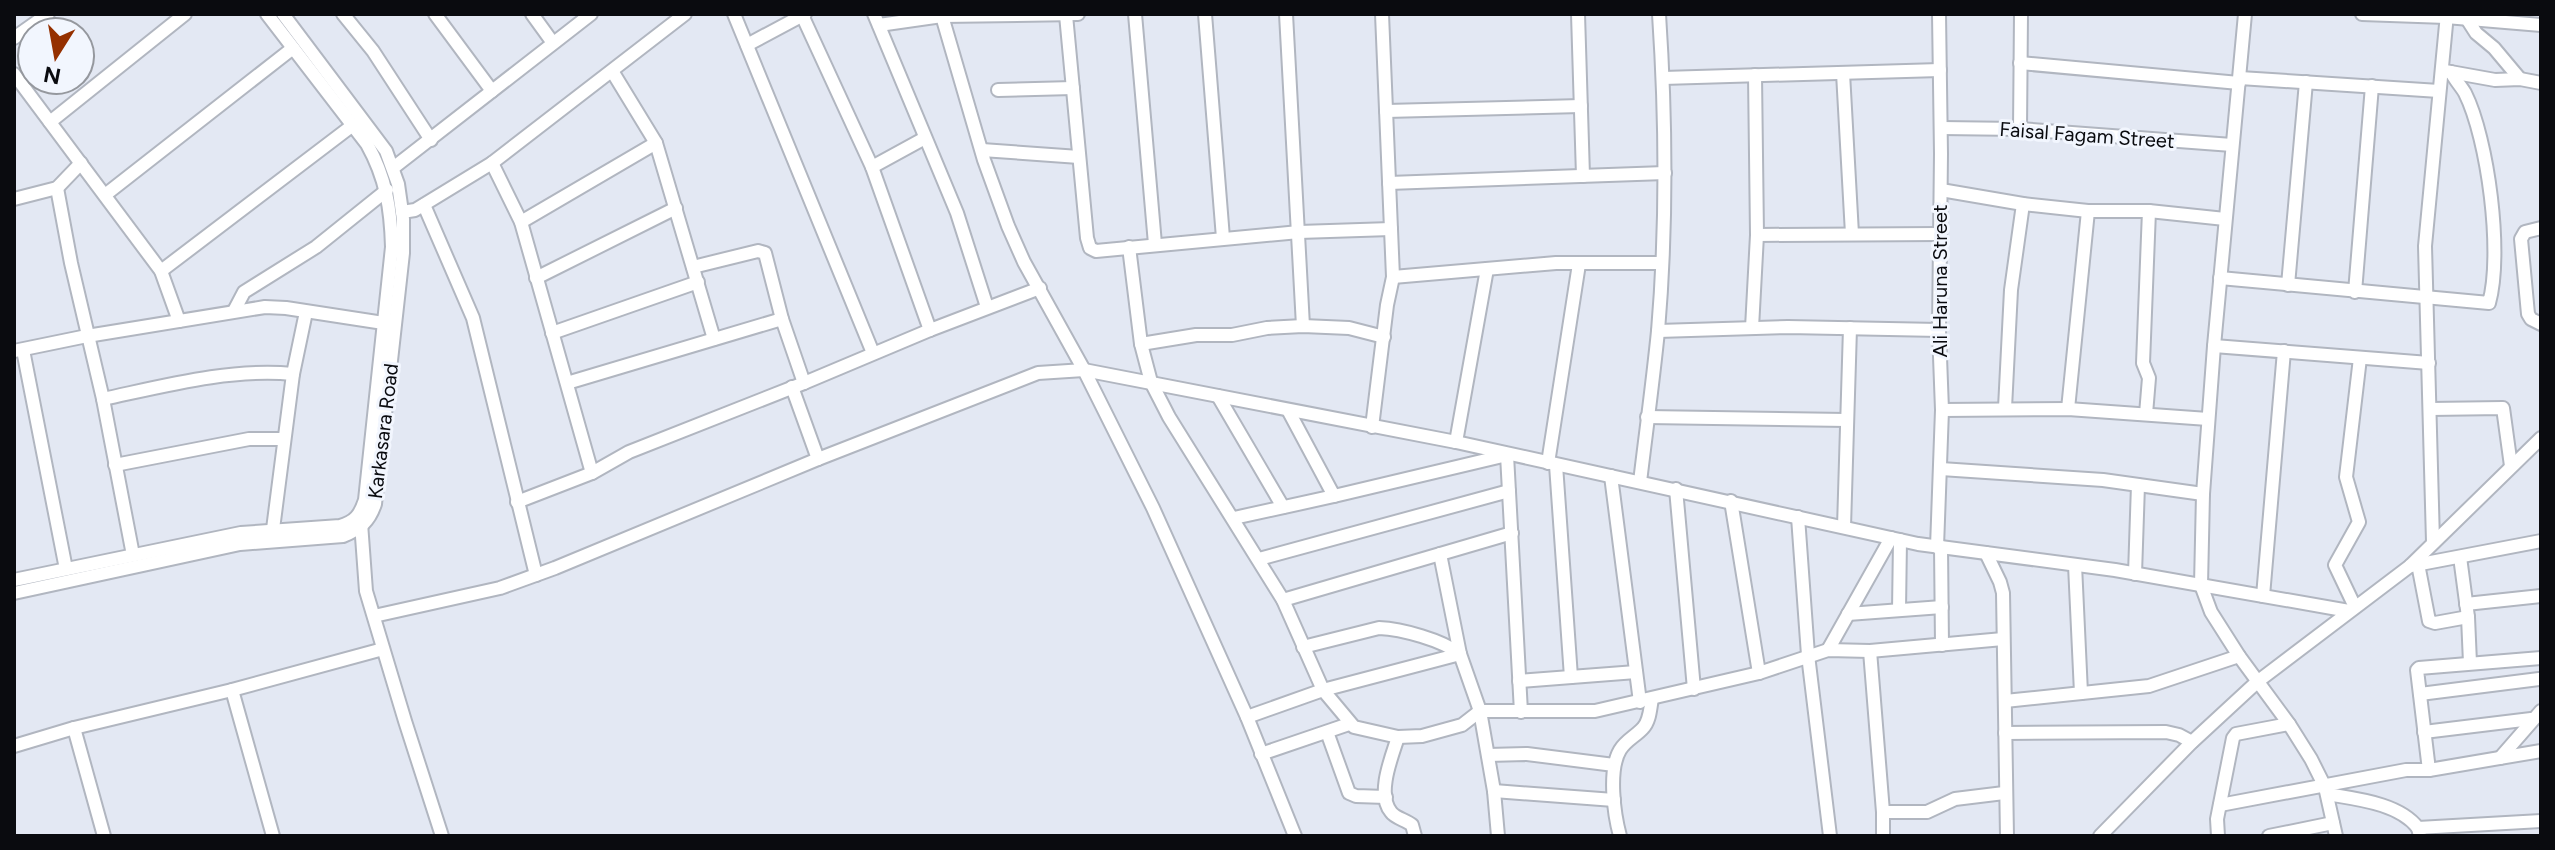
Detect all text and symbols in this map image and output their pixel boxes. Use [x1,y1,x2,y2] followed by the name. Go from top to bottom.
[16,16,96,96] north arrow
[41,60,63,90] text: N
[1999,117,2175,153] street label: Faisal Fagam Street
[1928,205,1952,357] street label: Ali Haruna Street
[363,362,403,500] street label: Karkasara Road

